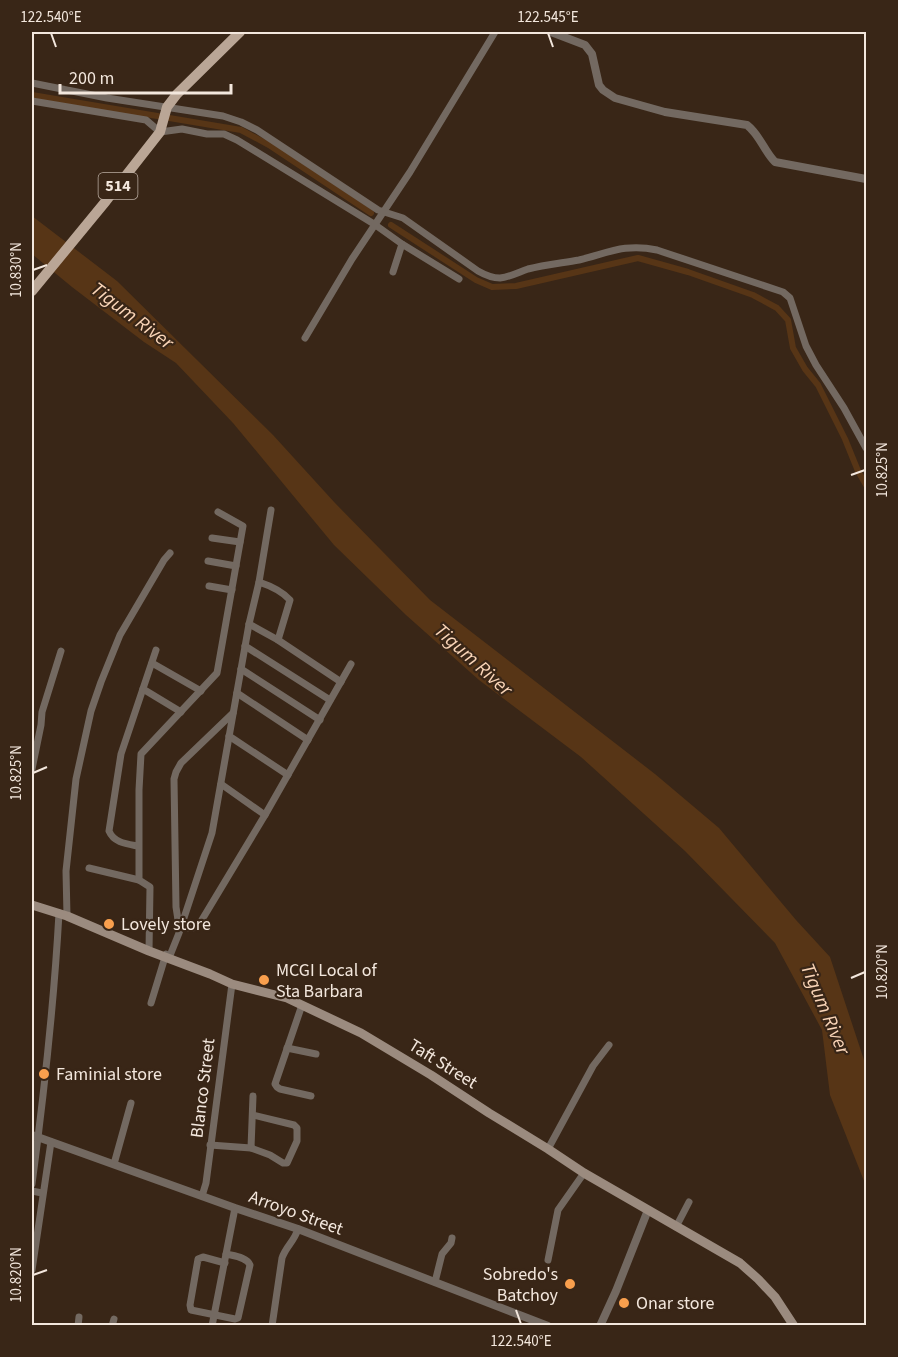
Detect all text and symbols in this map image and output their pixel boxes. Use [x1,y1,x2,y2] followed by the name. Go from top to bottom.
[20,7,82,28] text: 122.540°E
[517,7,579,28] text: 122.545°E
[60,57,231,95] scale bar
[69,66,114,91] text: 200 m
[98,173,138,199] road number: 514
[6,242,27,298] text: 10.830°N
[85,276,180,357] water label: Tigum River
[872,442,893,498] text: 10.825°N
[428,617,519,704] water label: Tigum River
[6,745,27,801] text: 10.825°N
[121,912,211,937] place label: Lovely store
[102,917,116,931] marker: Lovely store
[872,944,893,1000] text: 10.820°N
[276,958,378,1004] place label: MCGI Local of Sta Barbara
[793,959,857,1060] water label: Tigum River
[257,973,271,987] marker: MCGI Local of Sta Barbara
[404,1033,482,1095] street label: Taft Street
[184,1037,222,1139] street label: Blanco Street
[56,1062,162,1087] place label: Faminial store
[37,1067,51,1081] marker: Faminial store
[245,1184,347,1242] street label: Arroyo Street
[6,1247,27,1303] text: 10.820°N
[483,1262,559,1308] place label: Sobredo's Batchoy
[563,1277,577,1291] marker: Sobredo's Batchoy
[636,1291,715,1316] place label: Onar store
[617,1296,631,1310] marker: Onar store
[490,1331,552,1352] text: 122.540°E

